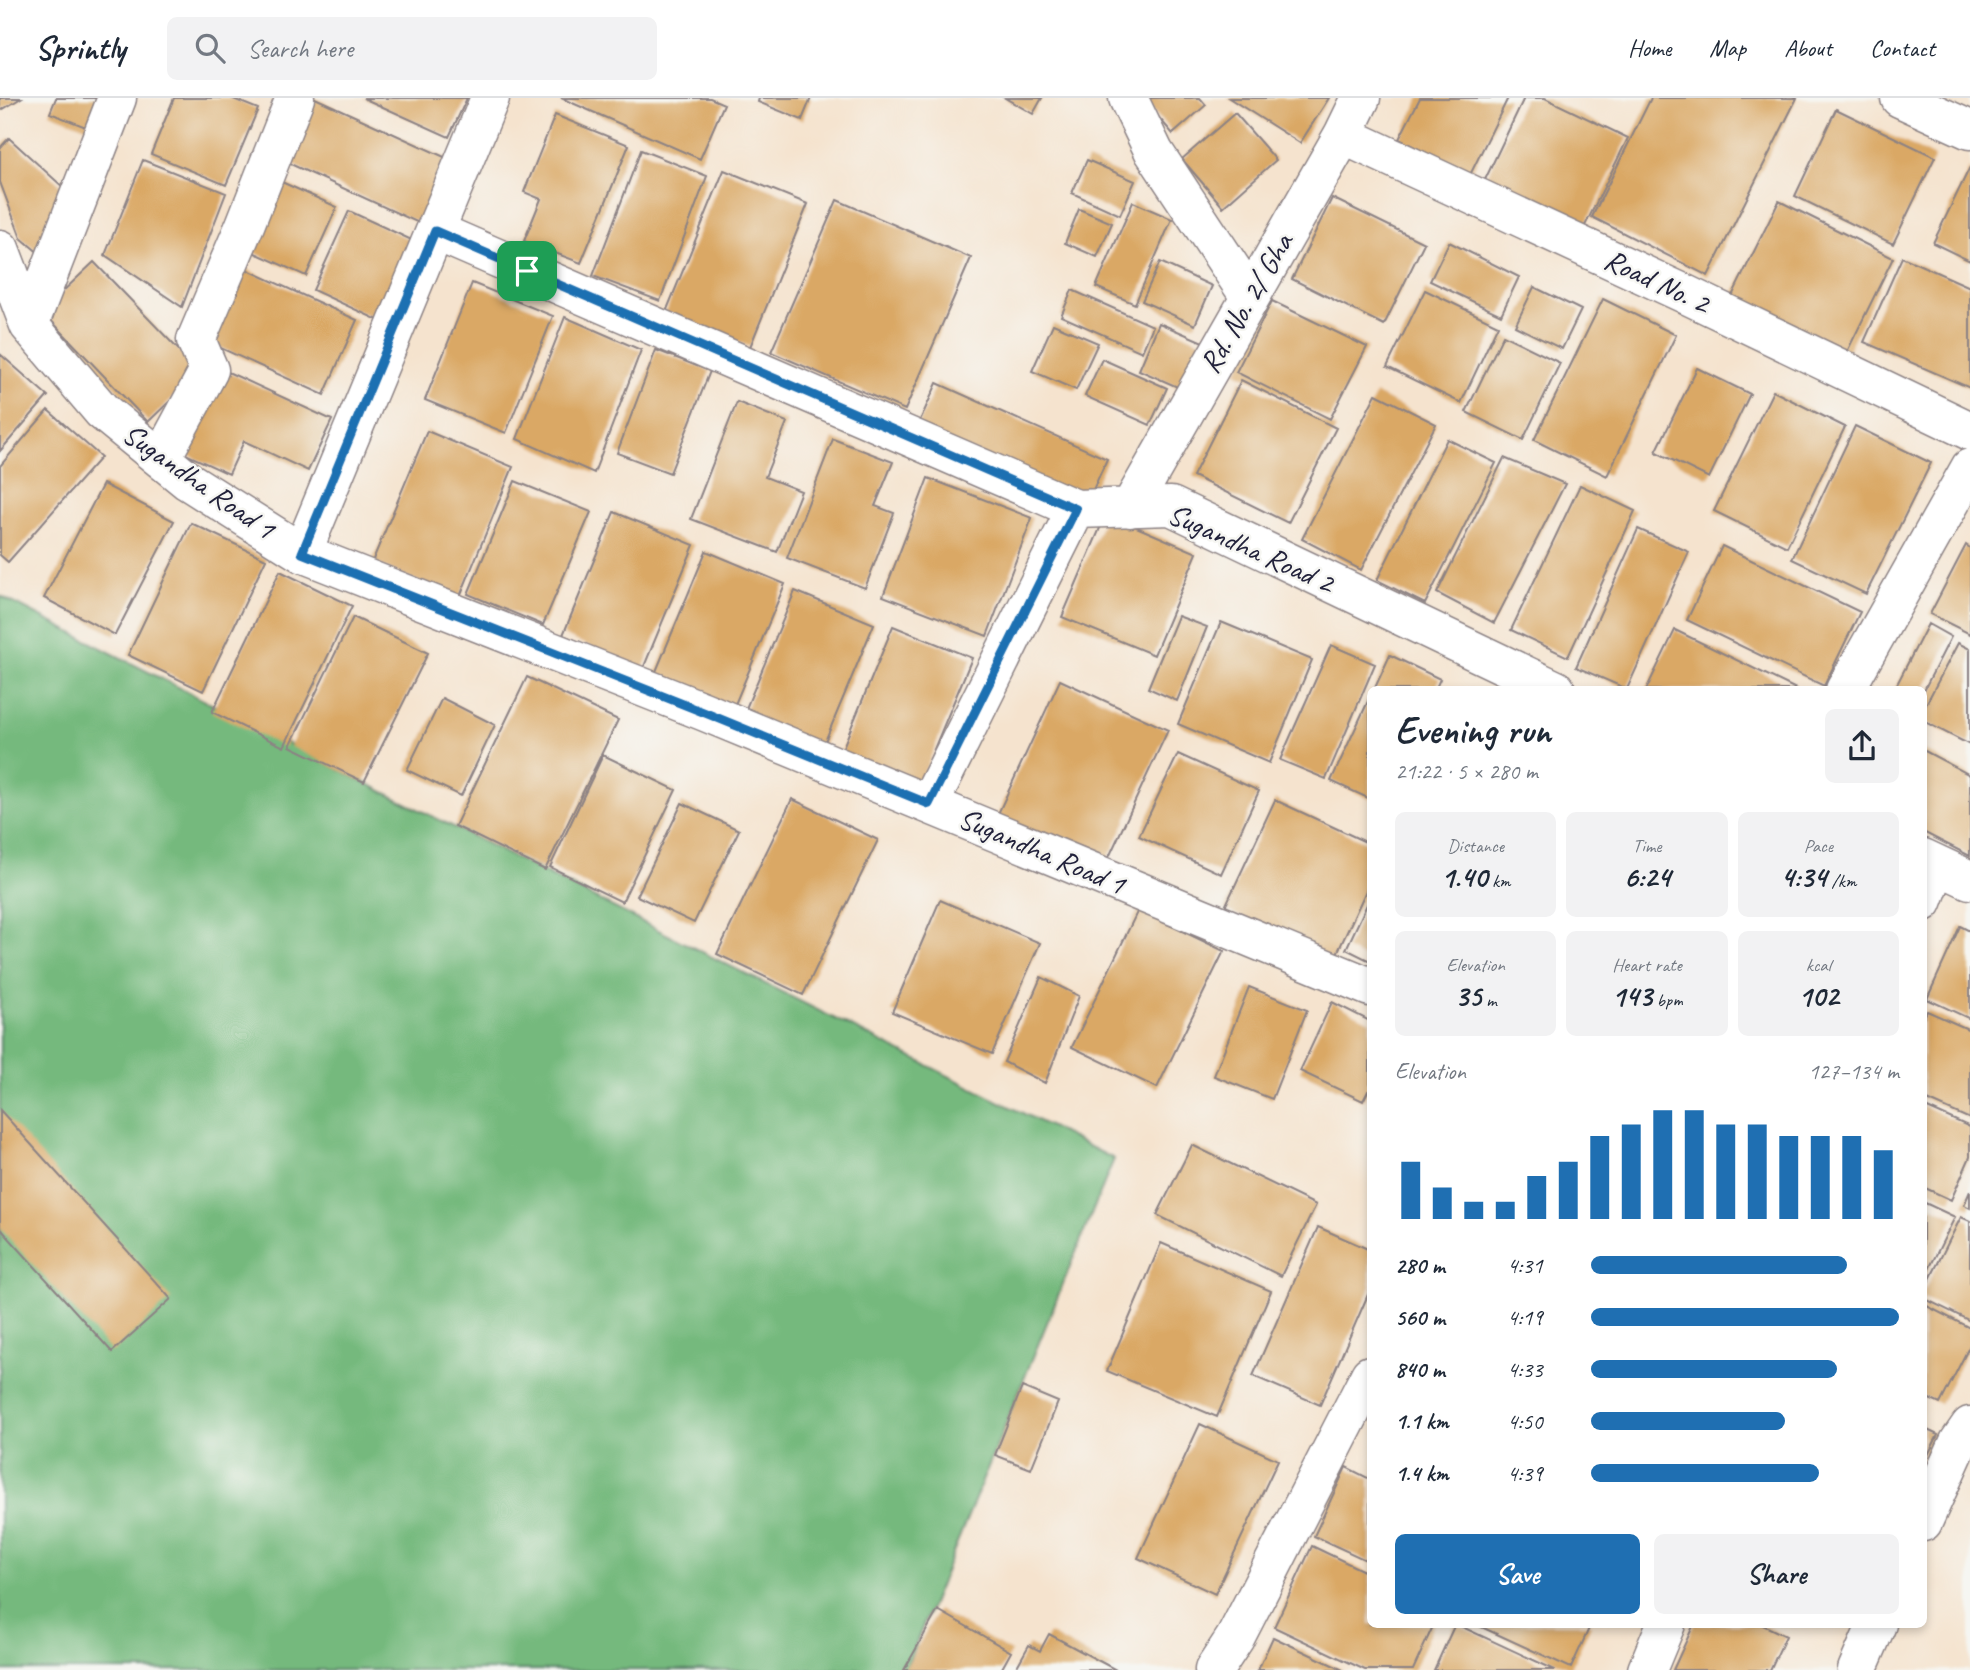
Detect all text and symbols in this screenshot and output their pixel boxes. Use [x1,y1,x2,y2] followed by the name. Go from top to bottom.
[167,17,657,80] search box
[35,27,125,69] text: Sprintly
[191,29,229,67] icon: search
[247,32,353,65] text: Search here
[1628,33,1671,63] text: Home
[1709,33,1746,63] text: Map
[1784,33,1832,63] text: About
[1870,33,1935,63] text: Contact
[1191,225,1302,380] street label: Rd. No. 2/ Gha
[1598,240,1718,323] street label: Road No. 2
[497,241,557,301] pin
[508,252,546,290] icon: arrive
[115,415,284,548] street label: Sugandha Road 1
[1162,495,1342,602] street label: Sugandha Road 2
[1395,707,1551,754] text: Evening run
[1825,709,1899,783] button: share
[1395,757,1538,786] text: 21:22 · 5 × 280 m
[953,799,1133,904] street label: Sugandha Road 1
[1447,834,1504,858] text: Distance
[1632,834,1662,858] text: Time
[1804,834,1833,858] text: Pace
[1441,858,1487,896] text: 1.40
[1623,858,1671,896] text: 6:24
[1780,858,1827,896] text: 4:34
[1487,869,1510,893] text: km
[1827,869,1856,893] text: /km
[1446,953,1505,977] text: Elevation
[1612,953,1682,977] text: Heart rate
[1806,953,1831,977] text: kcal
[1455,977,1481,1015] text: 35
[1611,977,1652,1015] text: 143
[1798,977,1839,1015] text: 102
[1481,988,1497,1012] text: m
[1652,988,1683,1012] text: bpm
[1395,1057,1466,1086] text: Elevation
[1808,1057,1899,1086] text: 127–134 m
[1395,1251,1445,1280] text: 280 m
[1507,1251,1543,1280] text: 4:31
[1395,1303,1445,1332] text: 560 m
[1507,1303,1543,1332] text: 4:19
[1395,1355,1445,1384] text: 840 m
[1507,1355,1543,1384] text: 4:33
[1395,1407,1449,1436] text: 1.1 km
[1507,1407,1543,1436] text: 4:50
[1395,1459,1449,1488] text: 1.4 km
[1507,1459,1543,1488] text: 4:39
[1395,1534,1640,1614] button: Save
[1654,1534,1899,1614] button: Share

